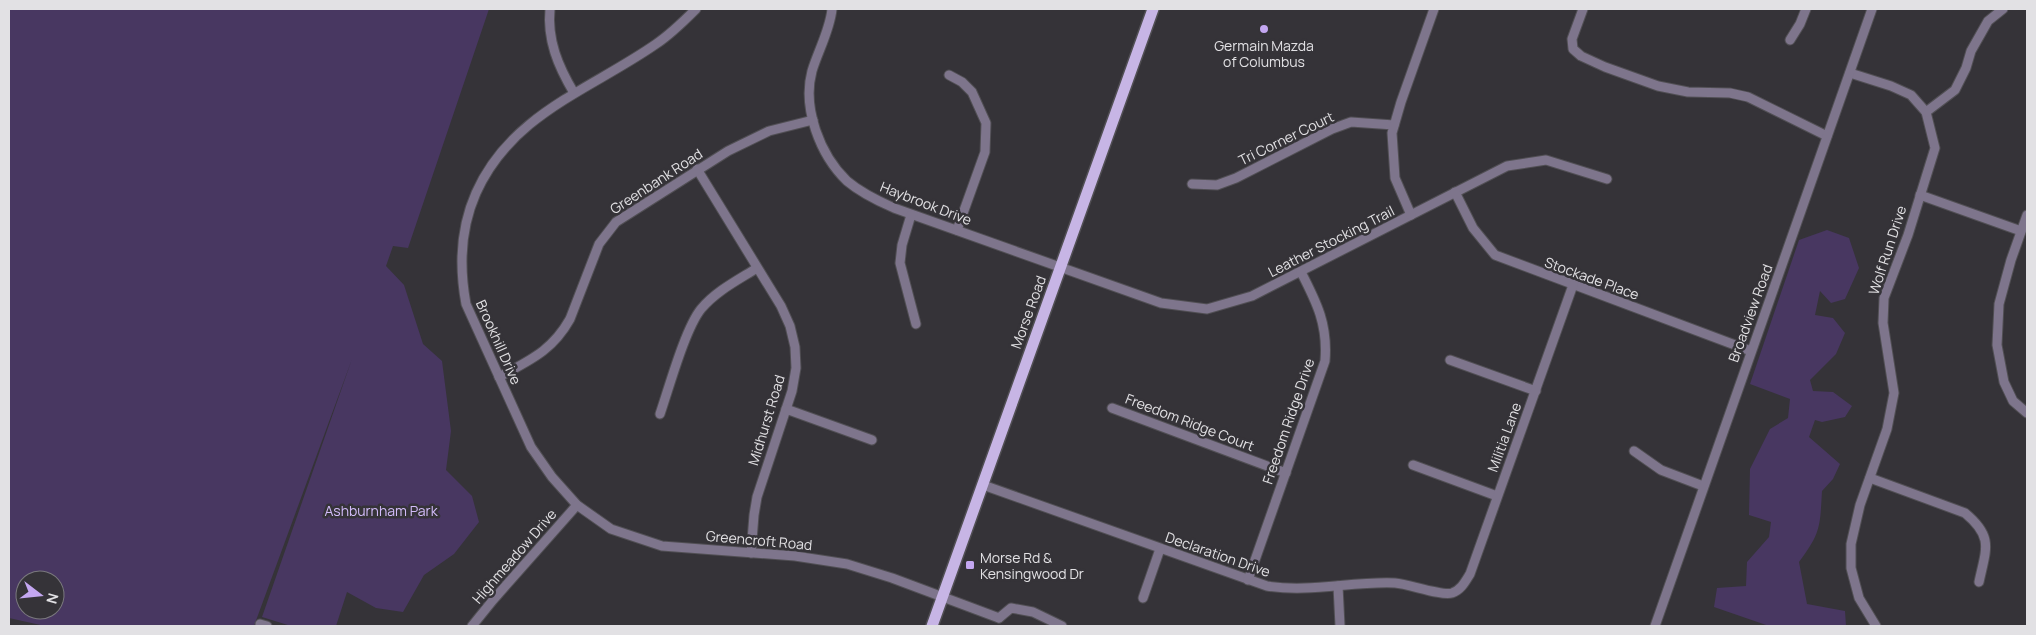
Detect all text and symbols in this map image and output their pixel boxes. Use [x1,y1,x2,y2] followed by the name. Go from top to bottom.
[1258,23,1270,35] marker: Germain Mazda of Columbus
[1214,36,1314,71] place label: Germain Mazda of Columbus
[1235,107,1337,169] street label: Tri Corner Court
[606,144,706,218] street label: Greenbank Road
[878,177,974,229] street label: Haybrook Drive
[1265,201,1397,281] street label: Leather Stocking Trail
[1864,203,1910,297] street label: Wolf Run Drive
[1542,252,1642,304] street label: Stockade Place
[1723,261,1777,365] street label: Broadview Road
[1006,273,1050,351] street label: Morse Road
[472,297,526,387] street label: Brookhill Drive
[1258,356,1318,486] street label: Freedom Ridge Drive
[743,372,789,468] street label: Midhurst Road
[1123,389,1257,455] street label: Freedom Ridge Court
[1483,400,1525,474] street label: Militia Lane
[324,501,439,520] park label: Ashburnham Park
[468,505,560,607] street label: Highmeadow Drive
[705,526,813,554] street label: Greencroft Road
[1163,527,1273,581] street label: Declaration Drive
[980,548,1084,583] place label: Morse Rd & Kensingwood Dr
[964,559,976,571] marker: Morse Rd & Kensingwood Dr
[15,570,65,620] north arrow
[42,591,63,606] text: N

